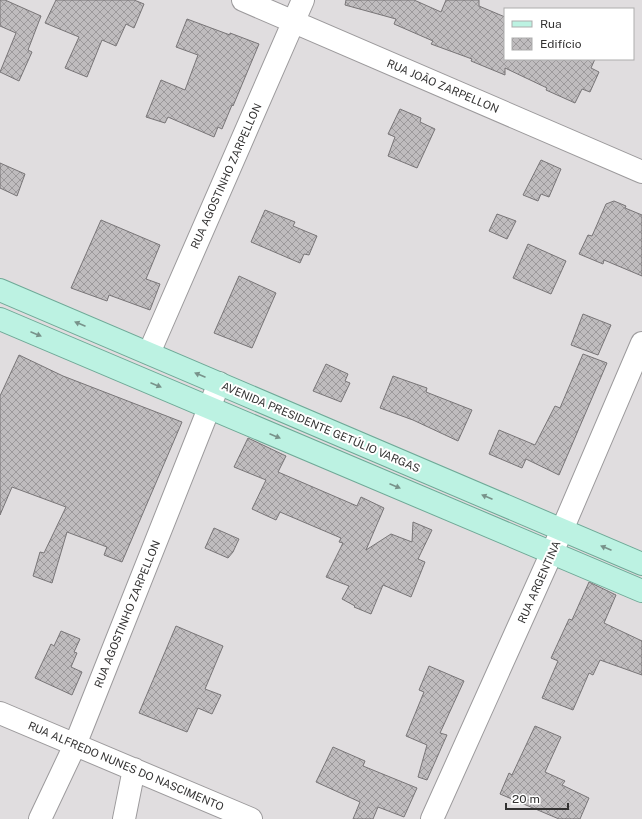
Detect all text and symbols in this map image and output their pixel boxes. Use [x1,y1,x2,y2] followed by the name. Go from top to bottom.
[504,8,634,60] legend
[540,17,562,31] text: Rua
[540,37,582,51] text: Edifício
[385,57,501,115] street label: RUA JOÃO ZARPELLON
[188,101,264,251] street label: RUA AGOSTINHO ZARPELLON
[74,321,86,327] one-way arrow
[30,331,41,337] one-way arrow
[193,371,205,377] one-way arrow
[220,379,422,474] street label: AVENIDA PRESIDENTE GETÚLIO VARGAS
[150,382,161,388] one-way arrow
[270,433,281,439] one-way arrow
[389,483,401,490] one-way arrow
[480,494,492,500] one-way arrow
[92,539,162,689] street label: RUA AGOSTINHO ZARPELLON
[515,539,563,625] street label: RUA ARGENTINA
[600,545,612,551] one-way arrow
[26,719,226,813] street label: RUA ALFREDO NUNES DO NASCIMENTO
[506,785,568,811] scale bar
[512,792,540,806] text: 20 m

